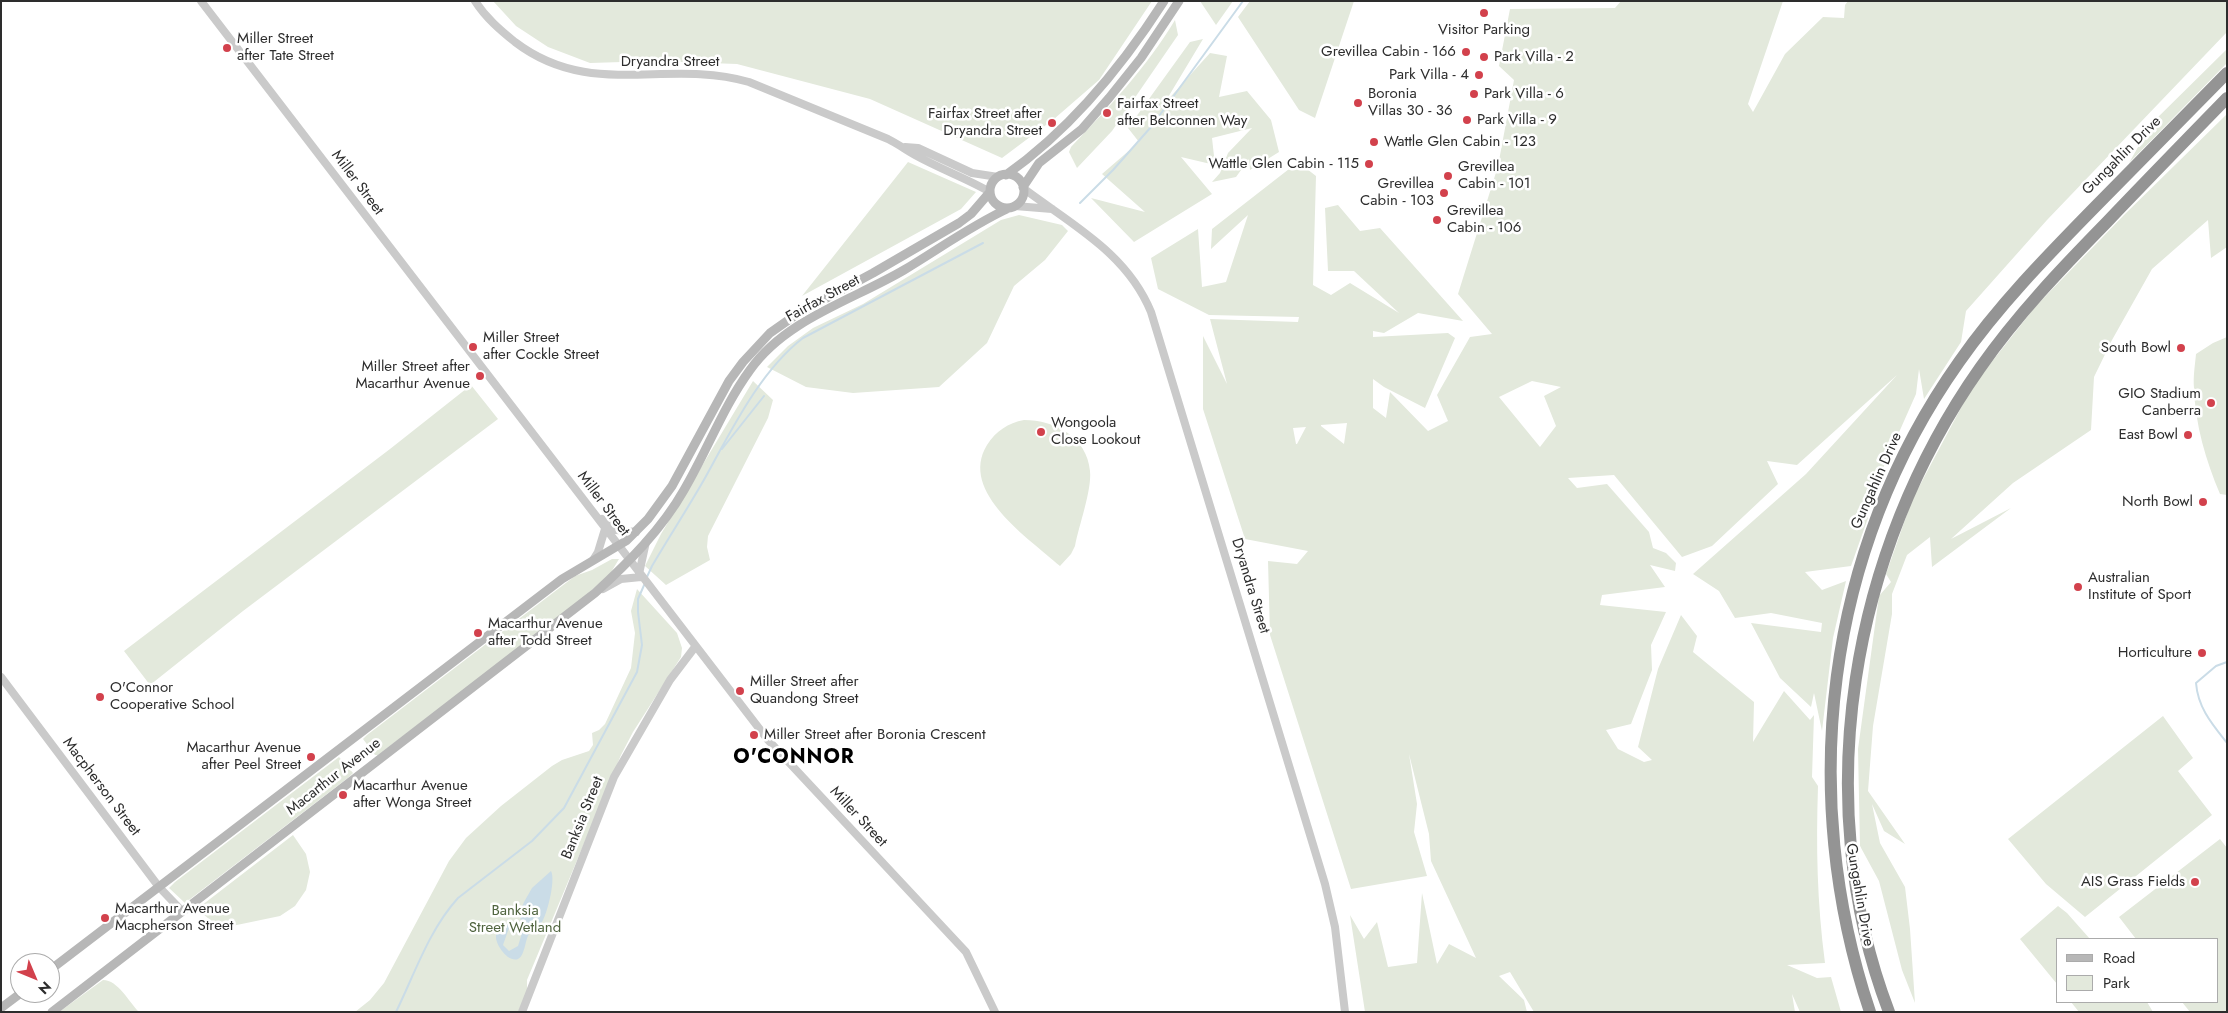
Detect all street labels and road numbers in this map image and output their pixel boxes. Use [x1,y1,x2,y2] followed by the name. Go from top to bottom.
[621,53,719,71] street label: Dryandra Street
[2079,113,2165,199] street label: Gungahlin Drive
[327,147,387,219] street label: Miller Street
[783,271,863,327] street label: Fairfax Street
[1848,430,1906,532] street label: Gungahlin Drive
[573,468,633,540] street label: Miller Street
[1227,536,1273,636] street label: Dryandra Street
[58,734,144,840] street label: Macpherson Street
[283,735,385,819] street label: Macarthur Avenue
[558,774,608,862] street label: Banksia Street
[825,783,891,851] street label: Miller Street
[1841,842,1877,948] street label: Gungahlin Drive

